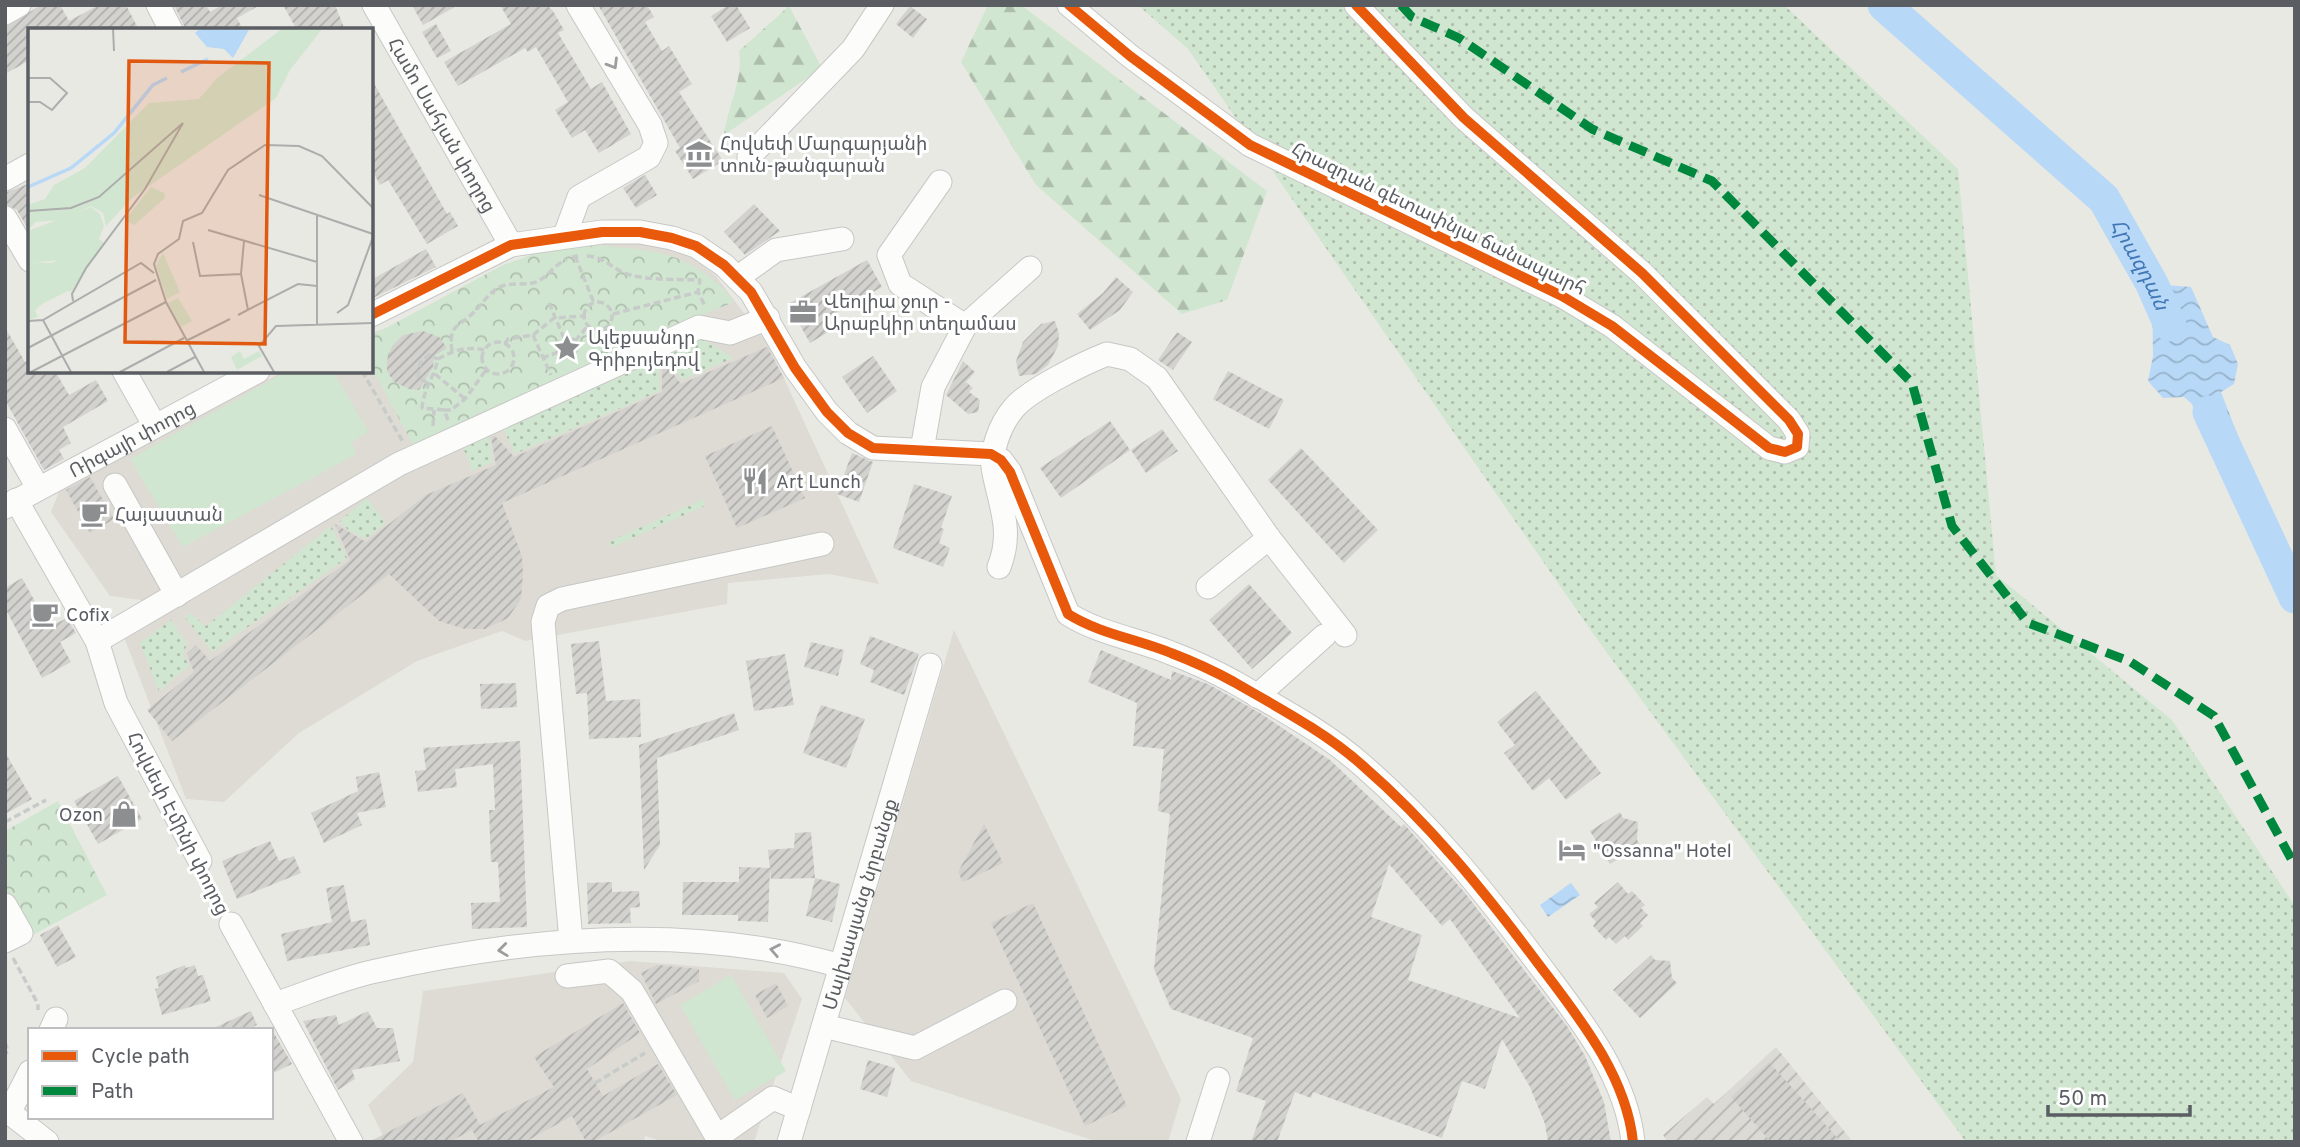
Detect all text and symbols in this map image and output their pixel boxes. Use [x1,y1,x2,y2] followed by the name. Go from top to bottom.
[28,28,373,373] inset map
[381,34,500,218] street label: Համո Սահյան փողոց
[605,56,618,69] one-way arrow
[720,133,927,179] place label: Հովսեփ Մարգարյանի տուն-թանգարան
[1287,138,1589,302] street label: Հրազդան գետափնյա ճանապարհ
[684,139,714,169] museum icon: Հովսեփ Մարգարյանի տուն-թանգարան
[2103,214,2175,316] water label: Հրազդան
[824,291,1017,337] place label: Վեոլիա ջուր - Արաբկիր տեղամաս
[788,297,818,327] office icon: Վեոլիա ջուր - Արաբկիր տեղամաս
[588,327,700,373] place label: Ալեքսանդր Գրիբոյեդով
[552,333,582,363] place icon: Ալեքսանդր Գրիբոյեդով
[66,397,200,484] street label: Ռիգայի փողոց
[740,466,770,496] restaurant icon: Art Lunch
[776,471,861,495] place label: Art Lunch
[79,499,109,529] cafe icon: Հայաստան
[115,504,223,528] place label: Հայաստան
[30,599,60,629] cafe icon: Cofix
[66,604,110,628] place label: Cofix
[121,728,234,920] street label: Հովսեփ Էմինի փողոց
[819,796,904,1013] street label: Մալխասյանց նրբանցք
[109,799,139,829] shop icon: Ozon
[59,804,103,828] place label: Ozon
[1557,835,1587,865] hotel icon: "Ossanna" Hotel
[1593,840,1732,864] place label: "Ossanna" Hotel
[497,942,509,957] one-way arrow
[769,944,781,959] one-way arrow
[28,1028,273,1119] legend
[91,1044,190,1071] text: Cycle path
[2048,1074,2190,1118] scale bar
[91,1079,134,1106] text: Path
[2058,1086,2107,1113] text: 50 m

